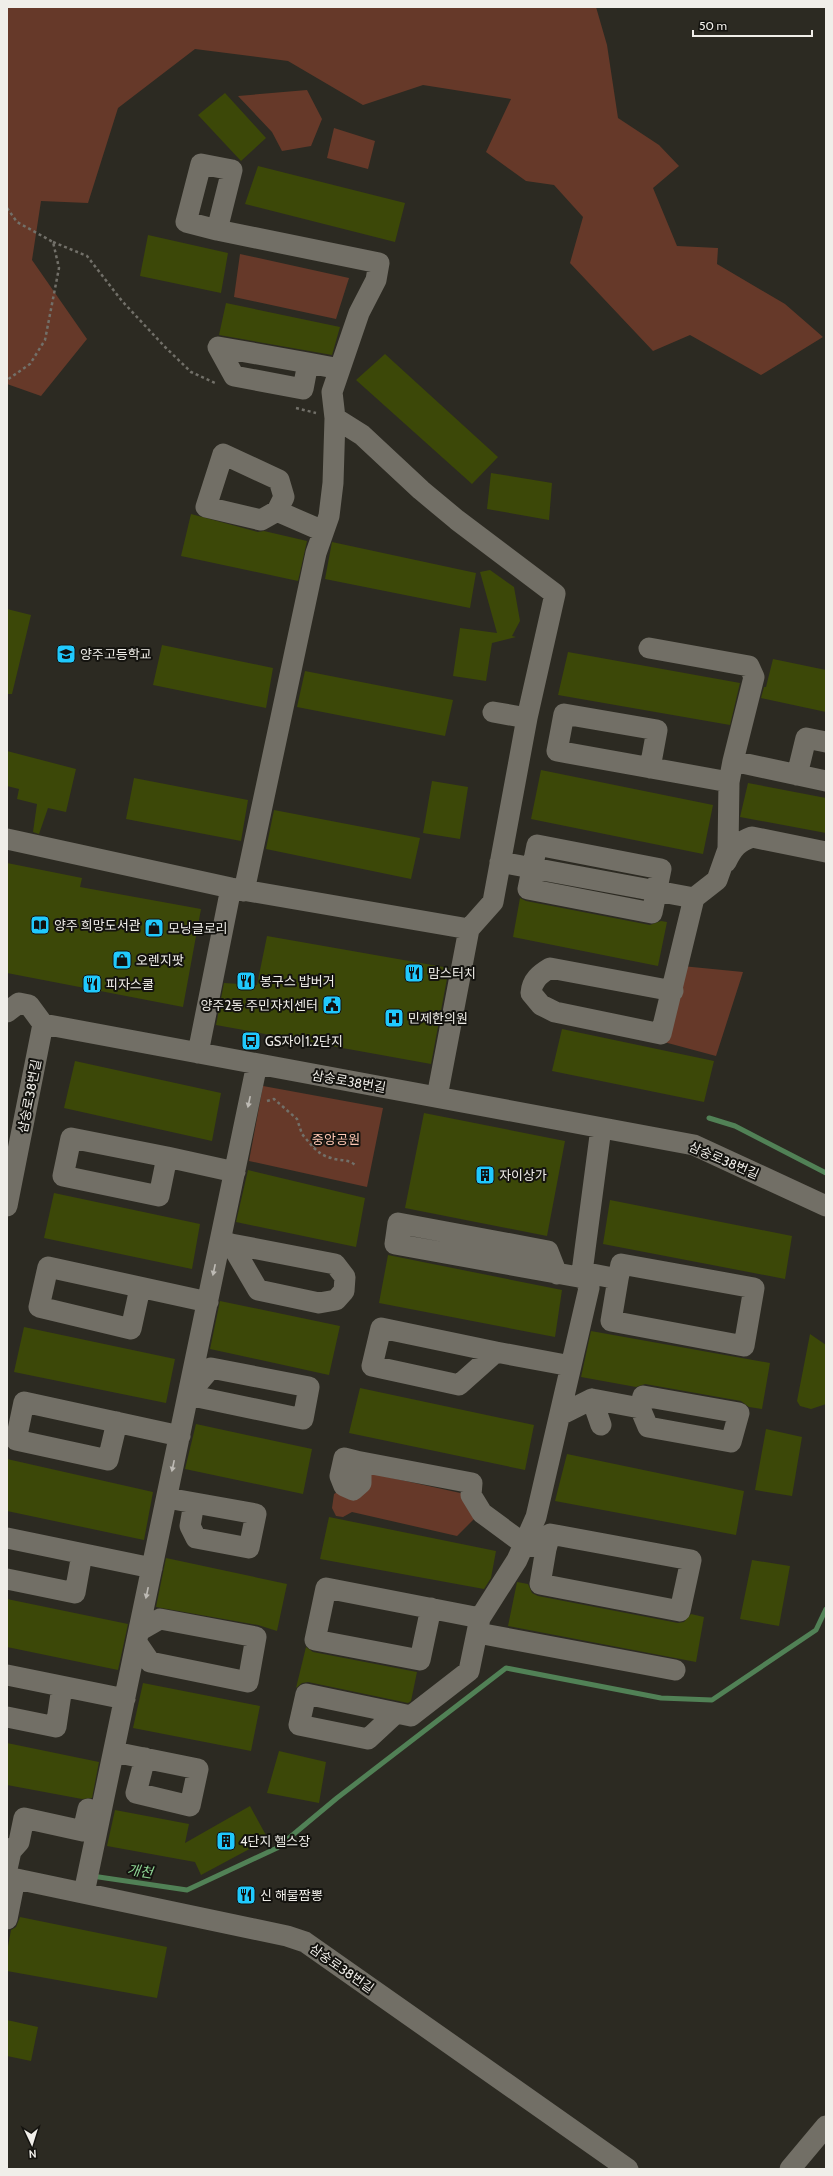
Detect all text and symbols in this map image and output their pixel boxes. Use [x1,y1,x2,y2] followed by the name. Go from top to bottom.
[693,12,812,38] scale bar
[699,18,727,33] text: 50 m
[55,643,77,665] school or university icon: 양주고등학교
[80,646,152,662] place label: 양주고등학교
[29,914,51,936] library icon: 양주 희망도서관
[54,917,141,933] place label: 양주 희망도서관
[143,917,165,939] shop icon: 모닝글로리
[168,920,228,936] place label: 모닝글로리
[111,949,133,971] shop icon: 오렌지팟
[136,952,184,968] place label: 오렌지팟
[403,962,425,984] restaurant icon: 맘스터치
[428,965,476,981] place label: 맘스터치
[235,970,257,992] restaurant icon: 봉구스 밥버거
[81,973,103,995] restaurant icon: 피자스쿨
[260,973,335,989] place label: 봉구스 밥버거
[106,976,154,992] place label: 피자스쿨
[321,994,343,1016] public building icon: 양주2동 주민자치센터
[201,997,318,1013] place label: 양주2동 주민자치센터
[383,1007,405,1029] hospital icon: 민제한의원
[408,1010,468,1026] place label: 민제한의원
[240,1030,262,1052] bus stop icon: GS자이1.2단지
[265,1033,343,1049] place label: GS자이1.2단지
[14,1058,44,1134] street label: 삼숭로38번길
[311,1067,387,1095] street label: 삼숭로38번길
[246,1096,252,1108] one-way arrow
[312,1131,360,1147] park label: 중앙공원
[686,1138,762,1182] street label: 삼숭로38번길
[474,1164,496,1186] building icon: 자이상가
[499,1167,547,1183] place label: 자이상가
[211,1264,217,1277] one-way arrow
[170,1460,176,1472] one-way arrow
[144,1587,150,1600] one-way arrow
[215,1830,237,1852] building icon: 4단지 헬스장
[240,1833,310,1849] place label: 4단지 헬스장
[126,1860,155,1882] water label: 개천
[235,1884,257,1906] restaurant icon: 신 해물짬뽕
[260,1887,323,1903] place label: 신 해물짬뽕
[307,1940,377,1996] street label: 삼숭로38번길
[12,2124,52,2164] north arrow
[28,2147,37,2161] text: N

